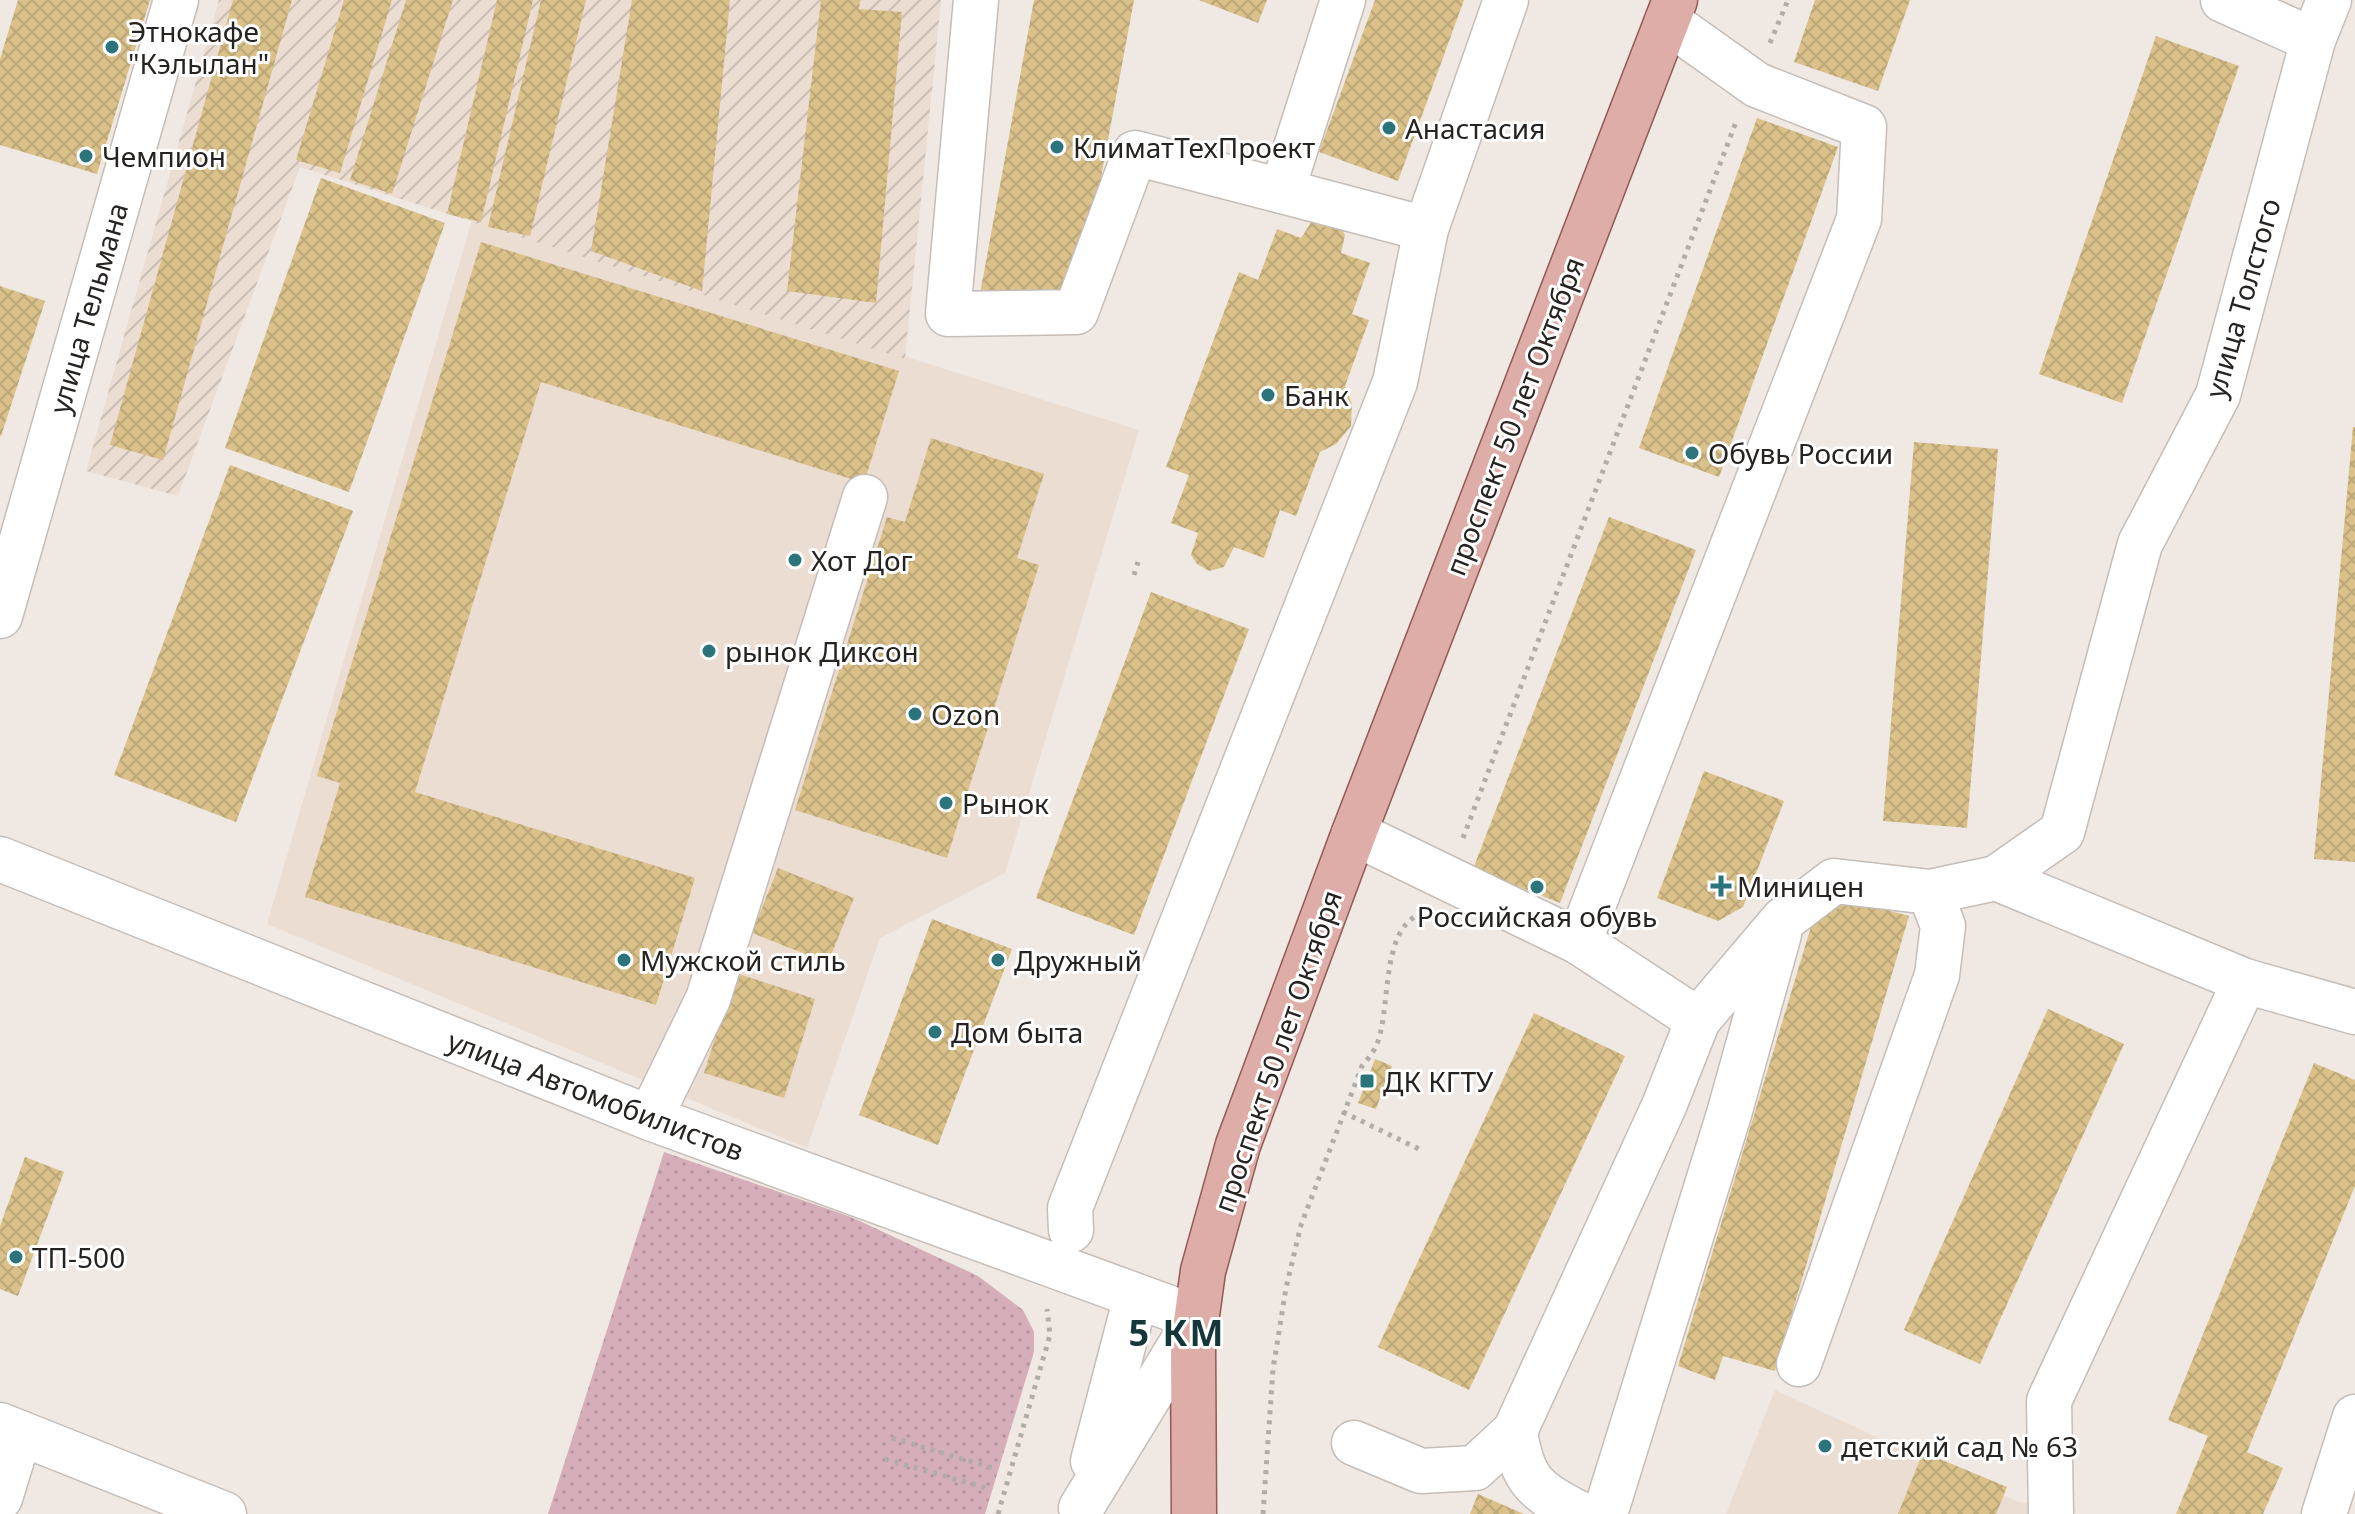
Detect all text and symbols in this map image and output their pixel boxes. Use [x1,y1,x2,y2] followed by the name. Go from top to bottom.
[128,12,269,82] place label: Этнокафе "Кэлылан"
[103,38,121,56] marker: Этнокафе "Кэлылан"
[1405,109,1545,147] place label: Анастасия
[1380,119,1398,137] marker: Анастасия
[1073,128,1315,166] place label: КлиматТехПроект
[102,137,226,175] place label: Чемпион
[1048,138,1066,156] marker: КлиматТехПроект
[77,147,95,165] marker: Чемпион
[2195,194,2289,402] street label: улица Толстого
[40,198,136,418] street label: улица Тельмана
[1436,251,1592,581] street label: проспект 50 лет Октября
[1284,376,1349,414] place label: Банк
[1259,386,1277,404] marker: Банк
[1708,434,1893,472] place label: Обувь России
[1683,444,1701,462] marker: Обувь России
[811,541,913,579] place label: Хот Дог
[786,551,804,569] marker: Хот Дог
[725,632,919,670] place label: рынок Диксон
[700,642,718,660] marker: рынок Диксон
[931,695,1000,733] place label: Ozon
[906,705,924,723] marker: Ozon
[962,784,1049,822] place label: Рынок
[937,794,955,812] marker: Рынок
[1737,867,1864,905] place label: Миницен
[1712,877,1730,895] marker: Миницен
[1528,878,1546,896] marker: Российская обувь
[1204,885,1350,1217] street label: проспект 50 лет Октября
[1417,897,1657,935] place label: Российская обувь
[640,941,846,979] place label: Мужской стиль
[1014,941,1142,979] place label: Дружный
[615,951,633,969] marker: Мужской стиль
[989,951,1007,969] marker: Дружный
[951,1013,1083,1051] place label: Дом быта
[442,1021,750,1169] street label: улица Автомобилистов
[926,1023,944,1041] marker: Дом быта
[1383,1062,1494,1100] place label: ДК КГТУ
[1358,1072,1376,1090] marker: ДК КГТУ
[32,1238,125,1276] place label: ТП-500
[7,1248,25,1266] marker: ТП-500
[1129,1308,1225,1357] district label: 5 КМ
[1841,1427,2078,1465] place label: детский сад № 63
[1816,1437,1834,1455] marker: детский сад № 63

